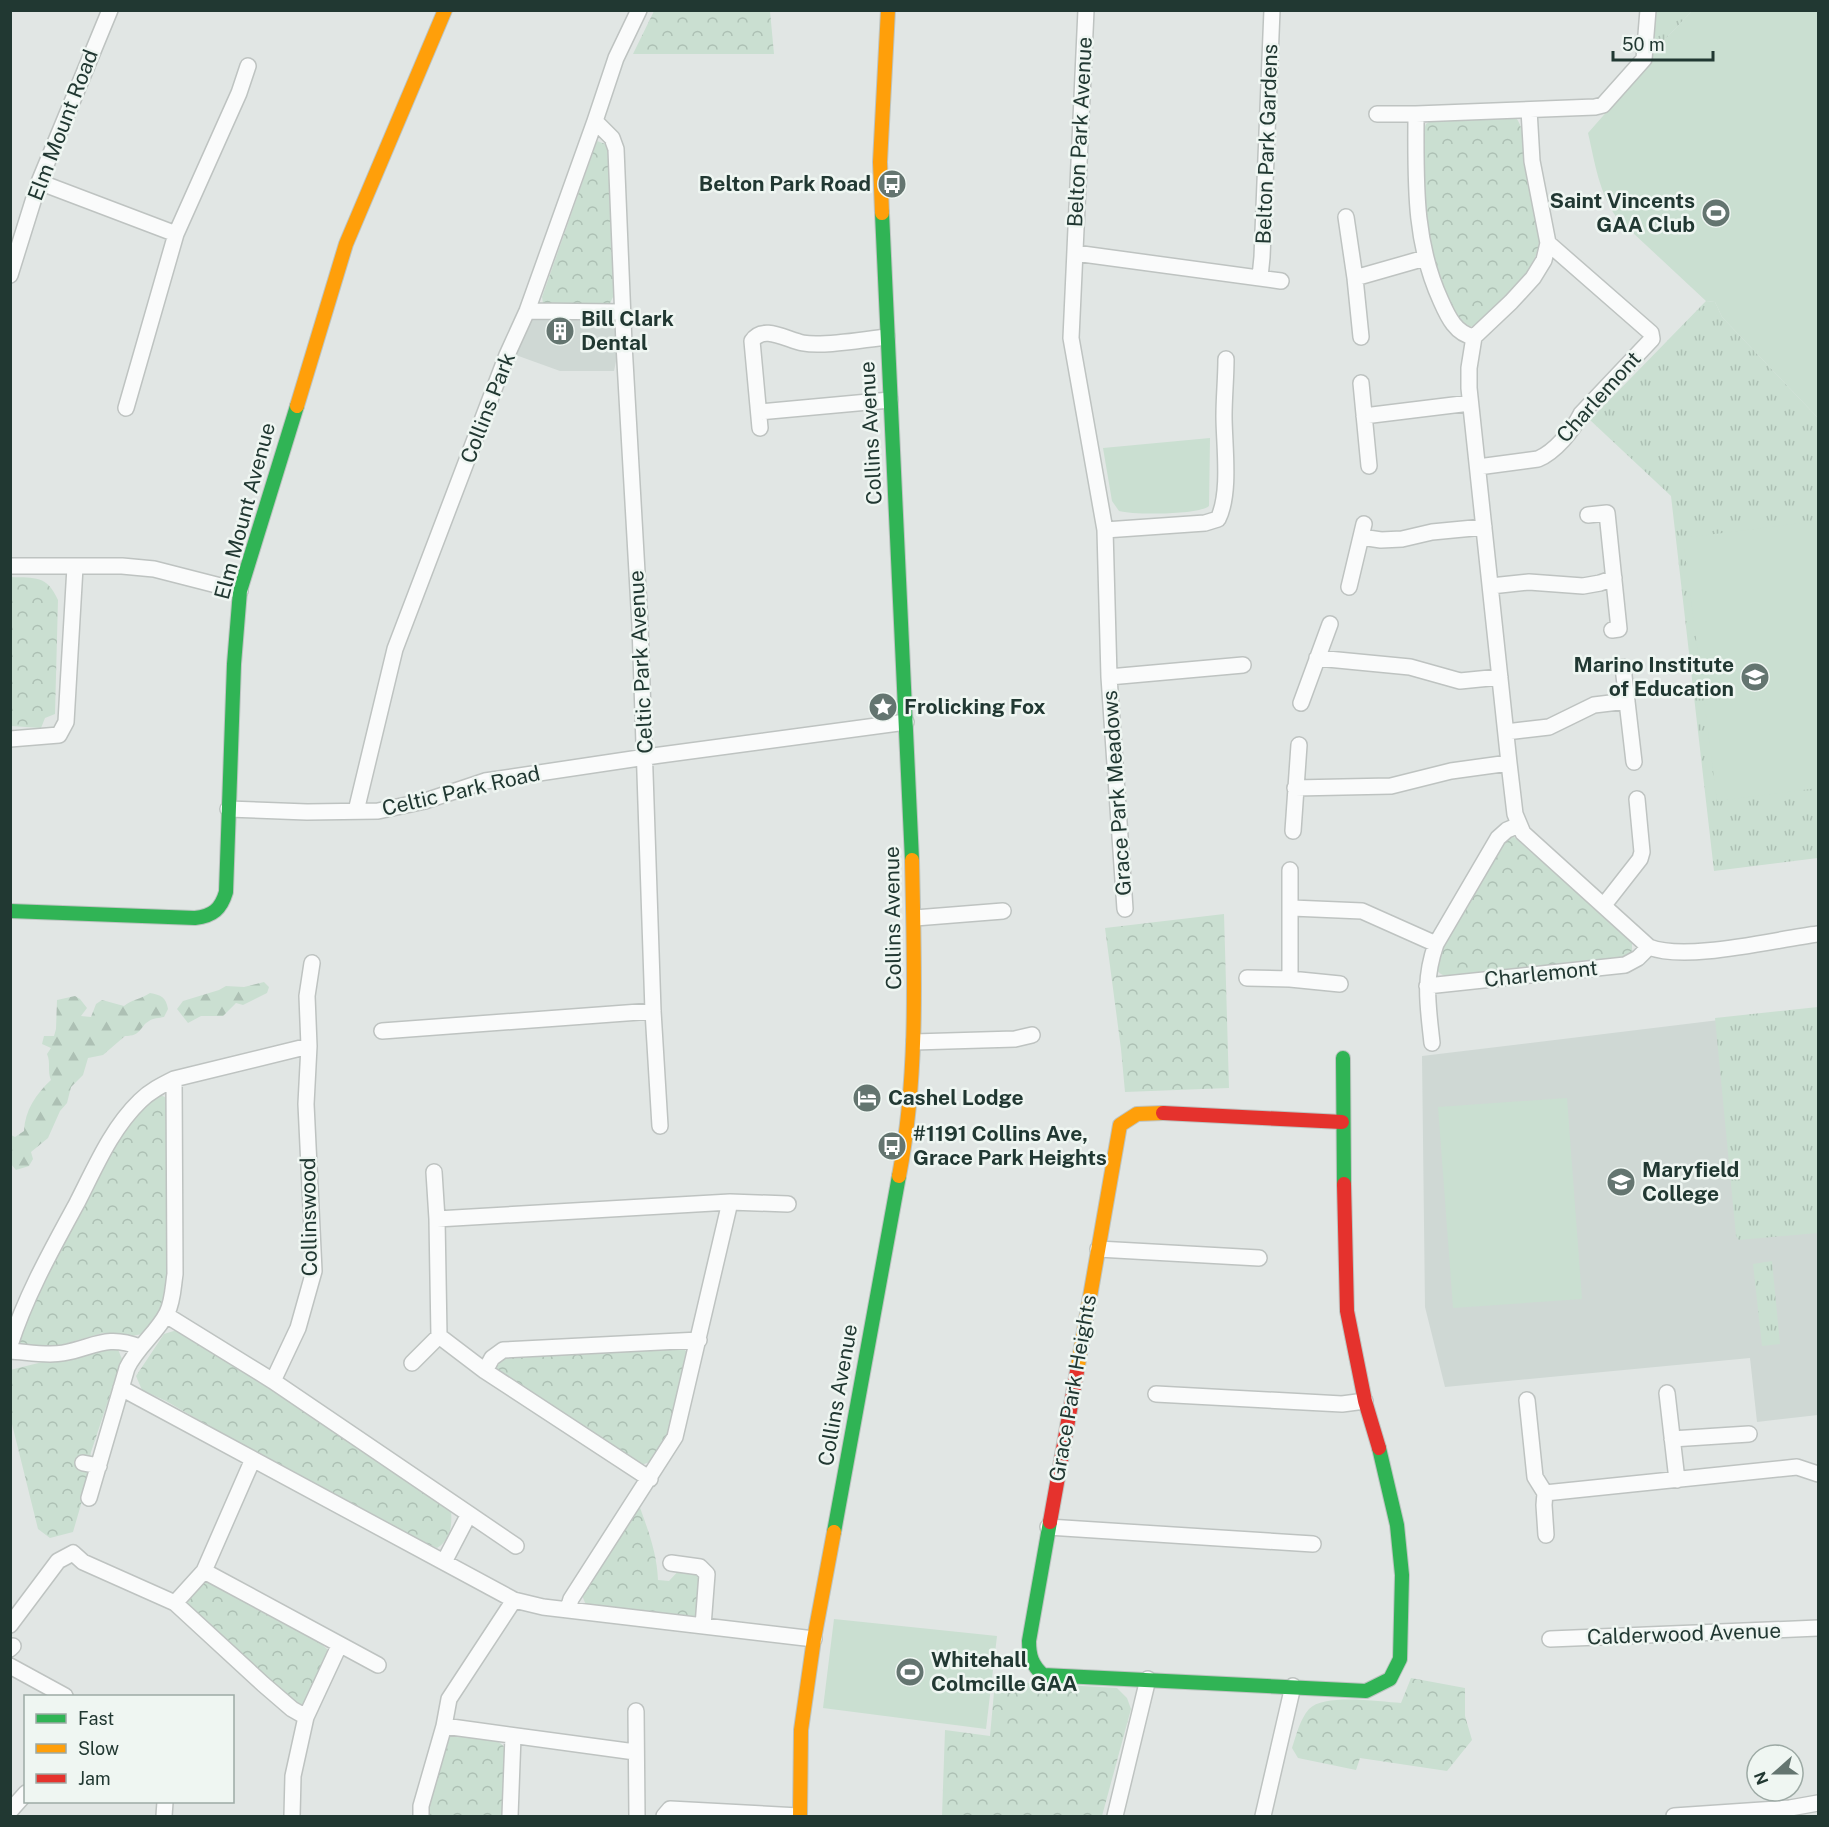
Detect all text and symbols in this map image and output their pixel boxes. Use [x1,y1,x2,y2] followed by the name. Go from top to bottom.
[1613,24,1714,62] scale bar
[1622,34,1665,55] text: 50 m
[1062,36,1097,228] street label: Belton Park Avenue
[1251,43,1282,245] street label: Belton Park Gardens
[22,46,103,204] street label: Elm Mount Road
[876,168,908,200] bus stop icon: Belton Park Road
[699,171,871,196] place label: Belton Park Road
[1550,188,1695,237] place label: Saint Vincents GAA Club
[1700,197,1732,229] sports icon: Saint Vincents GAA Club
[581,306,674,355] place label: Bill Clark Dental
[544,315,576,347] building icon: Bill Clark Dental
[1551,346,1646,447] street label: Charlemont
[455,349,520,467] street label: Collins Park
[854,361,887,505] street label: Collins Avenue
[209,420,280,602] street label: Elm Mount Avenue
[623,570,658,754] street label: Celtic Park Avenue
[1574,652,1734,701] place label: Marino Institute of Education
[1739,661,1771,693] school or university icon: Marino Institute of Education
[1097,690,1136,897] street label: Grace Park Meadows
[867,691,899,723] place icon: Frolicking Fox
[904,694,1046,719] place label: Frolicking Fox
[380,760,542,821] street label: Celtic Park Road
[879,846,906,990] street label: Collins Avenue
[1483,955,1599,992] street label: Charlemont
[851,1082,883,1114] hotel icon: Cashel Lodge
[888,1085,1024,1110] place label: Cashel Lodge
[913,1121,1107,1170] place label: #1191 Collins Ave, Grace Park Heights
[876,1130,908,1162] bus stop icon: #1191 Collins Ave, Grace Park Heights
[295,1157,322,1277] street label: Collinswood
[1642,1157,1739,1206] place label: Maryfield College
[1605,1166,1637,1198] school or university icon: Maryfield College
[1044,1292,1101,1483] street label: Grace Park Heights
[813,1322,862,1468] street label: Collins Avenue
[1586,1618,1782,1649] street label: Calderwood Avenue
[931,1647,1078,1696] place label: Whitehall Colmcille GAA
[894,1656,926,1688] sports icon: Whitehall Colmcille GAA
[24,1695,234,1803] legend
[78,1708,114,1729] text: Fast
[78,1738,119,1759] text: Slow
[1745,1743,1805,1803] north arrow
[78,1768,111,1789] text: Jam
[1750,1769,1773,1787] text: N

